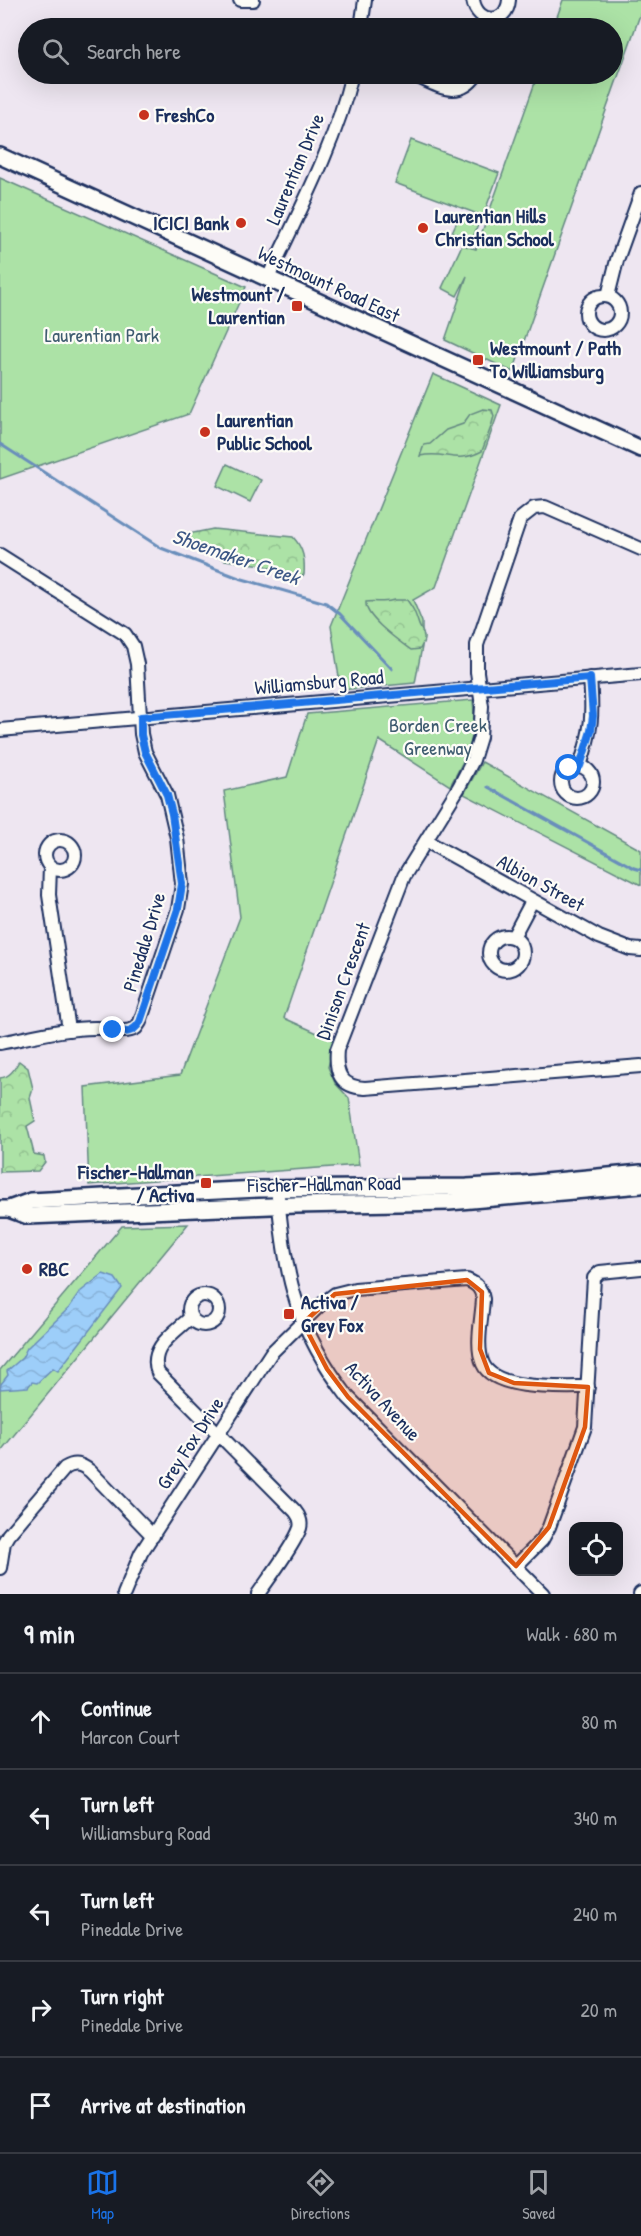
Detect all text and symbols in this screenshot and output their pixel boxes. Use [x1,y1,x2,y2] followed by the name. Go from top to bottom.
[18,18,623,84] search box
[39,35,72,68] icon: search
[87,36,181,66] text: Search here
[155,101,214,128] place label: FreshCo
[137,108,151,122] marker: FreshCo
[259,109,330,229] street label: Laurentian Drive
[435,202,555,252] place label: Laurentian Hills Christian School
[153,209,230,236] place label: ICICI Bank
[234,216,248,230] marker: ICICI Bank
[416,221,430,235] marker: Laurentian Hills Christian School
[254,239,406,329] street label: Westmount Road East
[192,280,286,330] place label: Westmount / Laurentian
[290,299,304,313] marker: Westmount / Laurentian
[45,321,159,348] park label: Laurentian Park
[489,334,621,385] place label: Westmount / Path To Williamsburg
[471,353,485,367] marker: Westmount / Path To Williamsburg
[217,406,312,456] place label: Laurentian Public School
[198,425,212,439] marker: Laurentian Public School
[169,521,306,593] water label: Shoemaker Creek
[253,662,385,701] street label: Williamsburg Road
[389,711,487,761] park label: Borden Creek Greenway
[555,754,581,780] route start
[493,847,591,918] street label: Albion Street
[116,889,171,995] street label: Pinedale Drive
[309,917,377,1043] street label: Dinison Crescent
[99,1016,125,1042] route end
[77,1158,194,1208] place label: Fischer-Hallman / Activa
[246,1169,401,1198] street label: Fischer-Hallman Road
[199,1176,213,1190] marker: Fischer-Hallman / Activa
[39,1255,69,1282] place label: RBC
[20,1262,34,1276] marker: RBC
[301,1288,364,1339] place label: Activa / Grey Fox
[282,1307,296,1321] marker: Activa / Grey Fox
[339,1355,427,1446] street label: Activa Avenue
[150,1391,230,1494] street label: Grey Fox Drive
[569,1522,623,1576] map controls
[569,1522,623,1576] button: locate
[24,1616,75,1651] text: 9 min
[526,1620,617,1647] text: Walk · 680 m
[81,1693,152,1723] text: Continue
[24,1705,57,1738] icon: ahead
[581,1708,617,1735] text: 80 m
[81,1723,180,1750] text: Marcon Court
[81,1789,154,1819] text: Turn left
[24,1801,57,1834] icon: left
[573,1804,617,1831] text: 340 m
[81,1819,210,1846] text: Williamsburg Road
[81,1885,154,1915] text: Turn left
[24,1897,57,1930] icon: left
[573,1900,617,1927] text: 240 m
[81,1915,183,1942] text: Pinedale Drive
[81,1981,164,2011] text: Turn right
[24,1993,57,2026] icon: right
[580,1996,617,2023] text: 20 m
[81,2011,183,2038] text: Pinedale Drive
[24,2089,57,2122] icon: arrive
[81,2090,246,2120] text: Arrive at destination
[86,2166,119,2224] tab: Map
[291,2166,350,2224] tab: Directions
[522,2166,555,2224] tab: Saved

